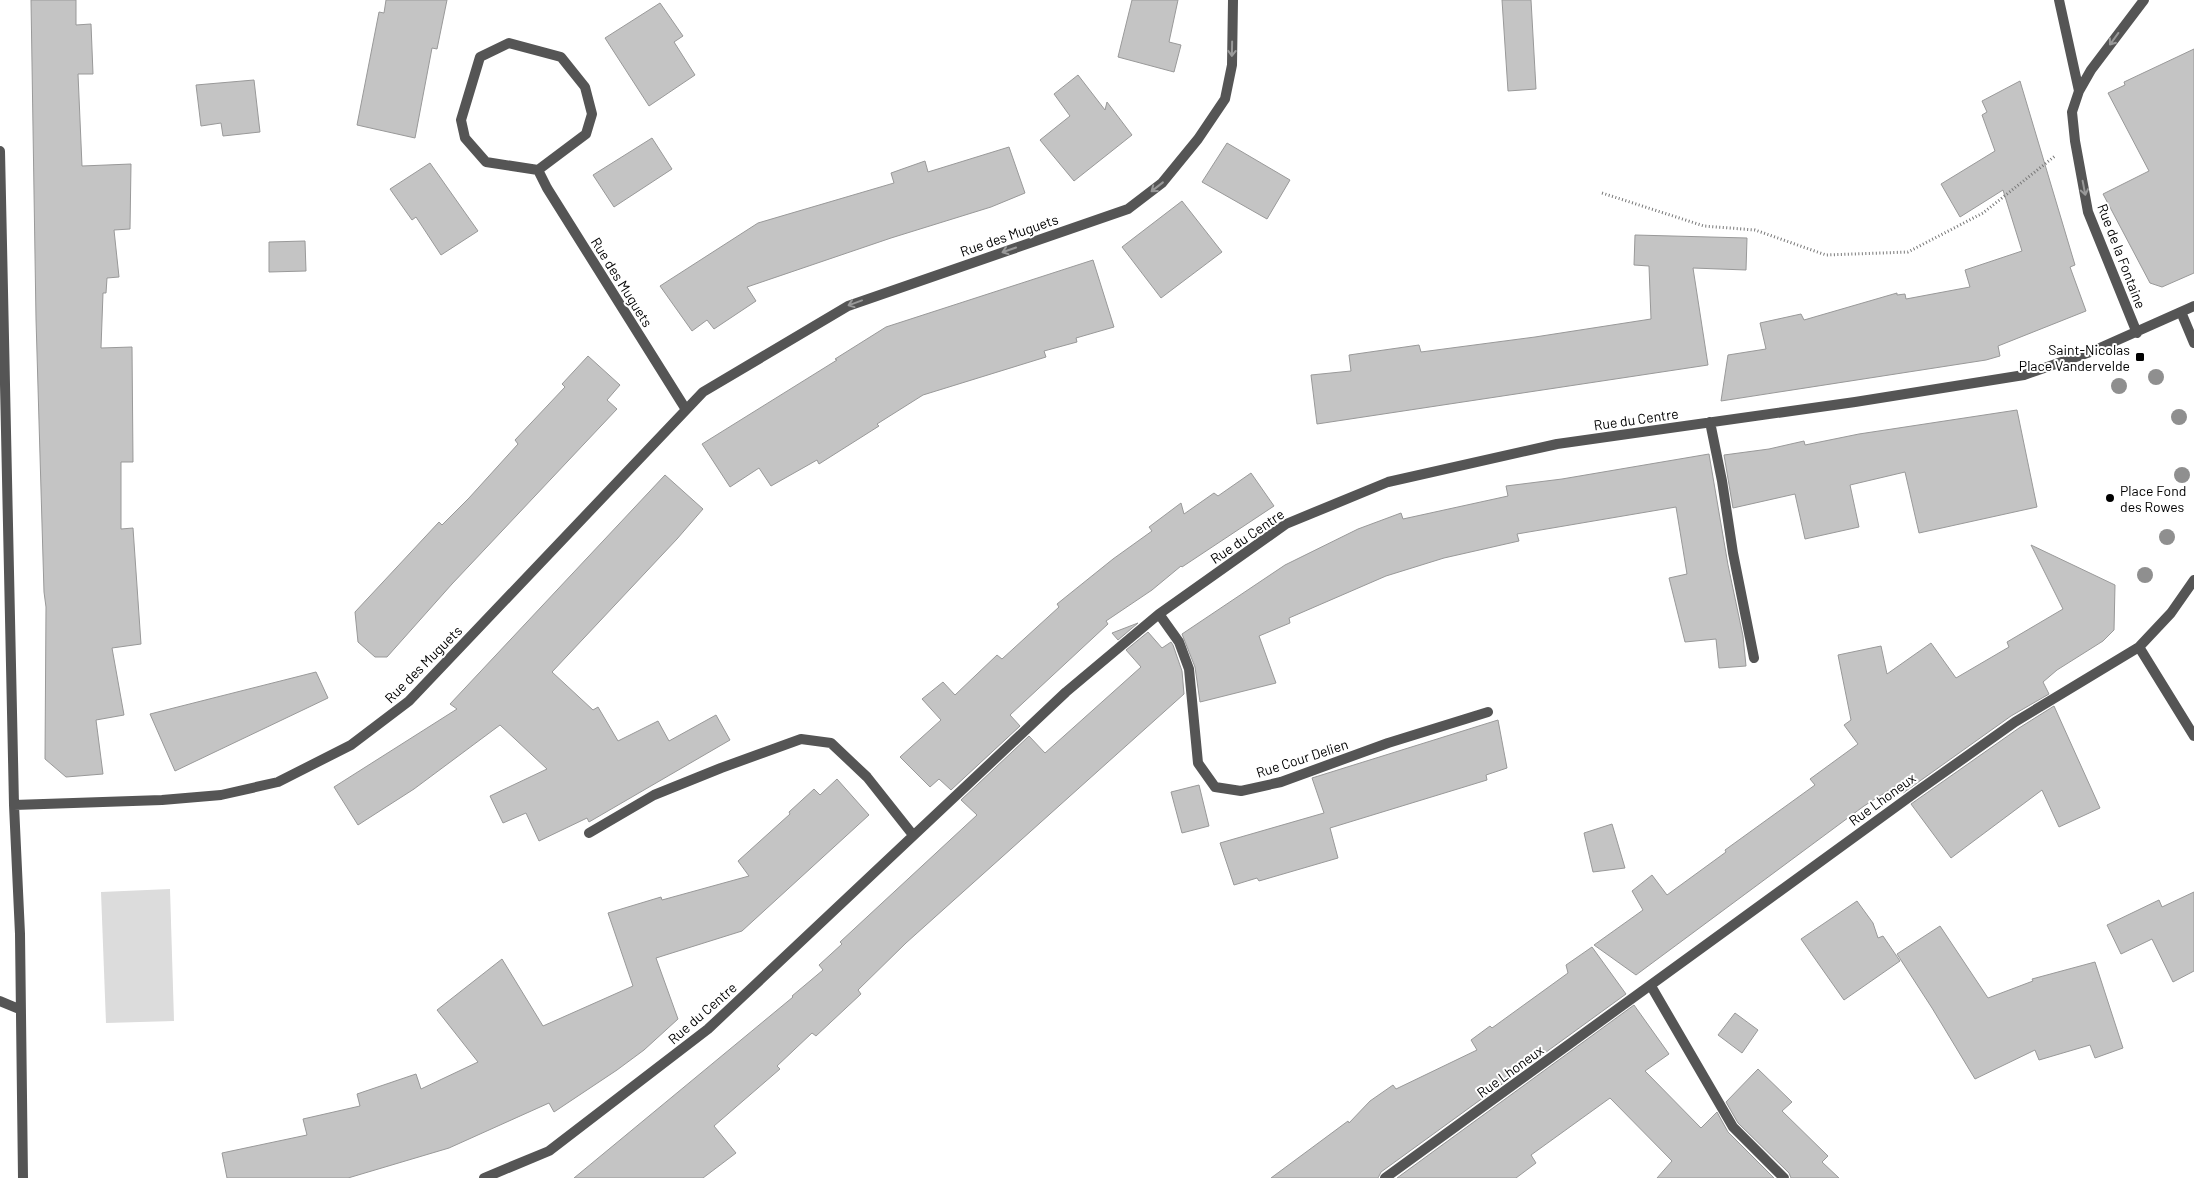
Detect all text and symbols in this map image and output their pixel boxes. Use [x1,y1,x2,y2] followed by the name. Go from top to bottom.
[2109,32,2119,46] one-way arrow
[1227,40,1237,56] one-way arrow
[2079,180,2089,196] one-way arrow
[1151,181,1164,192] one-way arrow
[2094,201,2150,311] street label: Rue de la Fontaine
[958,210,1060,260] street label: Rue des Muguets
[588,234,657,330] street label: Rue des Muguets
[1001,246,1017,255] one-way arrow
[848,299,863,308] one-way arrow
[2019,341,2130,374] place label: Saint-Nicolas Place Vandervelde
[2134,351,2146,363] marker: Saint-Nicolas Place Vandervelde
[1593,405,1679,433] street label: Rue du Centre
[2120,482,2186,515] place label: Place Fond des Rowes
[2104,492,2116,504] marker: Place Fond des Rowes
[1207,505,1287,567] street label: Rue du Centre
[381,622,465,706] street label: Rue des Muguets
[1254,735,1350,781] street label: Rue Cour Delien
[1845,769,1919,829] street label: Rue Lhoneux
[664,979,740,1047] street label: Rue du Centre
[1473,1041,1547,1101] street label: Rue Lhoneux

